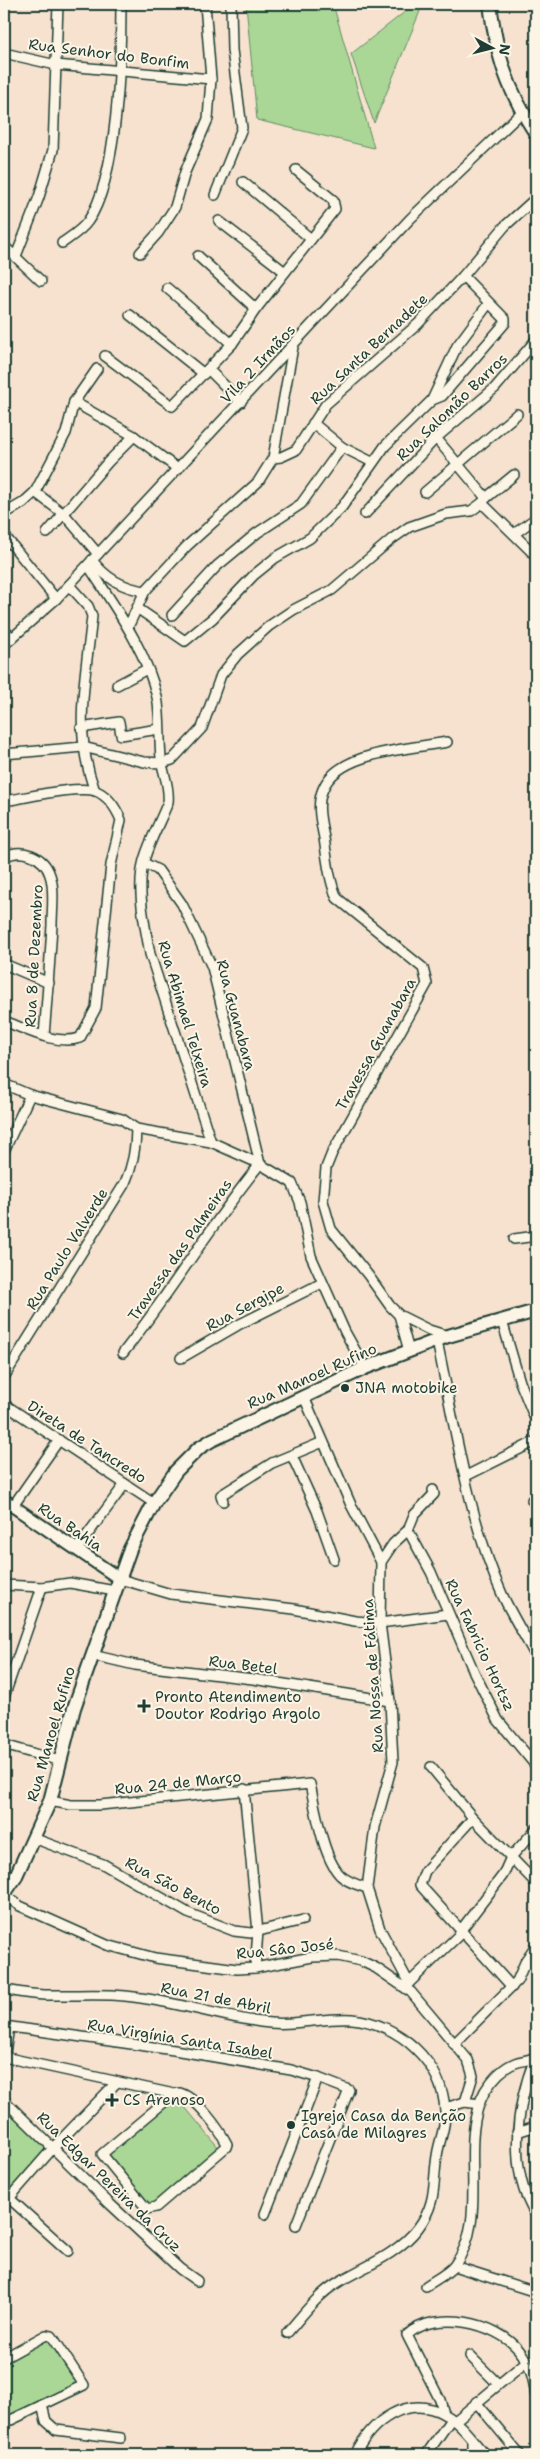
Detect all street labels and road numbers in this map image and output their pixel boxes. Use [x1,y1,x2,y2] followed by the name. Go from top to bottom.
[27,34,191,74] street label: Rua Senhor do Bonfim
[306,289,432,409] street label: Rua Santa Bernadete
[216,320,300,408] street label: Vila 2 Irmãos
[392,349,512,465] street label: Rua Salomão Barros
[20,884,48,1028] street label: Rua 8 de Dezembro
[153,938,217,1091] street label: Rua Abimael Telxeira
[212,957,261,1073] street label: Rua Guanabara
[331,974,421,1114] street label: Travessa Guanabara
[123,1175,237,1325] street label: Travessa das Palmeiras
[21,1184,113,1314] street label: Rua Paulo Valverde
[202,1278,288,1336] street label: Rua Sergipe
[244,1338,380,1414] street label: Rua Manoel Rufino
[24,1396,150,1488] street label: Direta de Tancredo
[34,1498,107,1556] street label: Rua Bahia
[441,1576,519,1714] street label: Rua Fabricio Hortsz
[358,1598,388,1754] street label: Rua Nossa de Fátima
[208,1651,279,1679] street label: Rua Betel
[22,1664,80,1804] street label: Rua Manoel Rufino
[114,1766,242,1800] street label: Rua 24 de Março
[122,1852,224,1920] street label: Rua São Bento
[235,1934,335,1964] street label: Rua Sâo José
[159,1978,273,2019] street label: Rua 21 de Abril
[86,2014,275,2064] street label: Rua Virgínia Santa Isabel
[32,2108,186,2256] street label: Rua Edgar Pereira da Cruz

